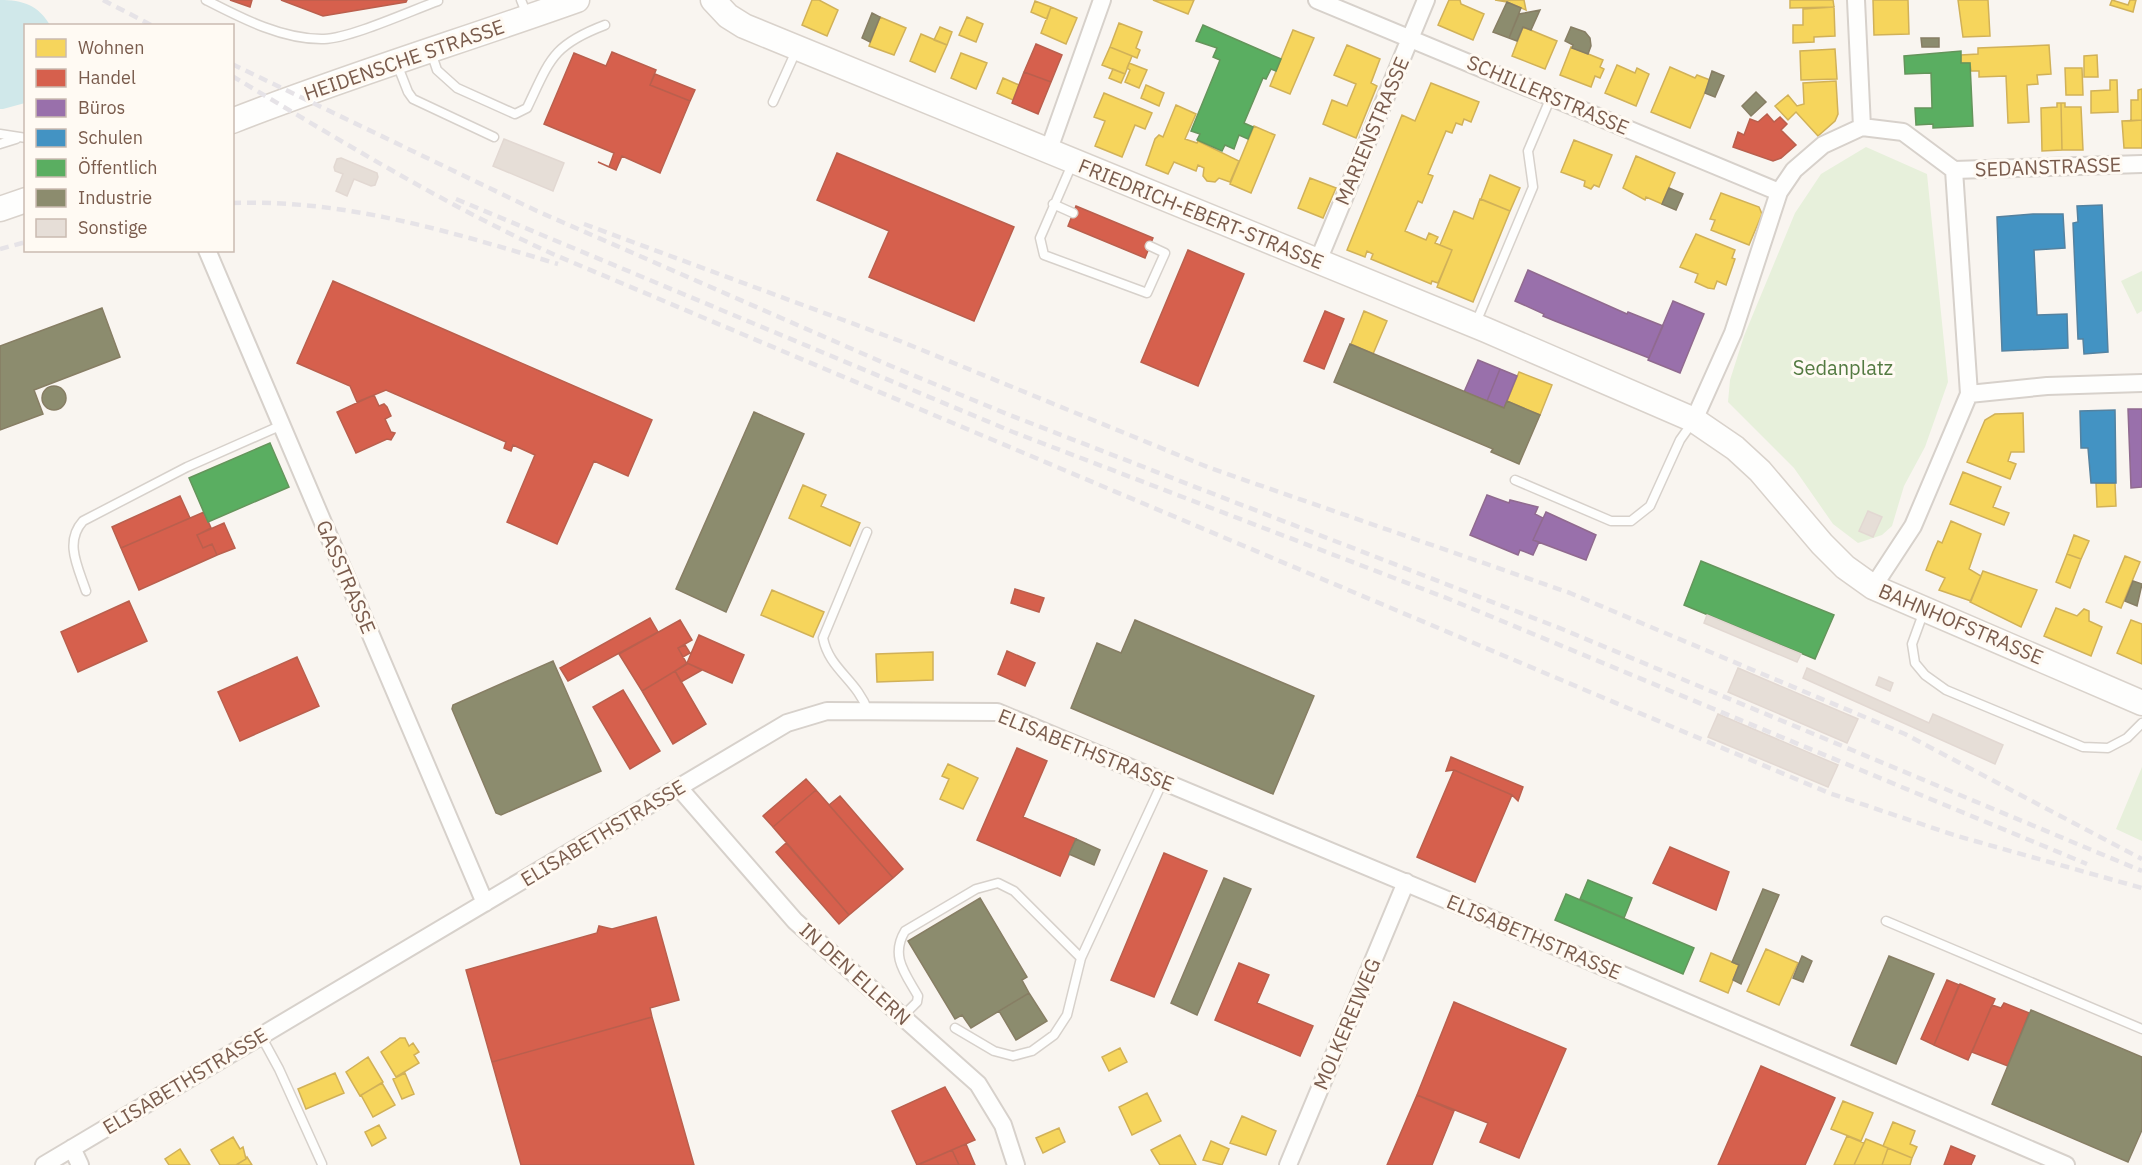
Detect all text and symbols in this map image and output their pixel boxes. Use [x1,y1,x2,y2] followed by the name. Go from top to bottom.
[300,12,508,107] street label: HEIDENSCHE STRASSE
[24,24,234,252] legend
[78,36,144,59] text: Wohnen
[1463,48,1633,141] street label: SCHILLERSTRASSE
[1328,52,1415,209] street label: MARIENSTRASSE
[78,66,136,89] text: Handel
[78,96,125,119] text: Büros
[78,126,143,149] text: Schulen
[1974,150,2122,183] street label: SEDANSTRASSE
[1075,152,1328,275] street label: FRIEDRICH-EBERT-STRASSE
[78,156,157,179] text: Öffentlich
[78,186,152,209] text: Industrie
[78,216,148,239] text: Sonstige
[1793,354,1893,381] park label: Sedanplatz
[310,516,383,638] street label: GASSTRASSE
[1875,577,2048,670] street label: BAHNHOFSTRASSE
[994,702,1178,797] street label: ELISABETHSTRASSE
[515,773,690,892] street label: ELISABETHSTRASSE
[1443,887,1626,986] street label: ELISABETHSTRASSE
[794,916,917,1031] street label: IN DEN ELLERN
[1307,954,1386,1094] street label: MOLKEREIWEG
[97,1021,272,1140] street label: ELISABETHSTRASSE

